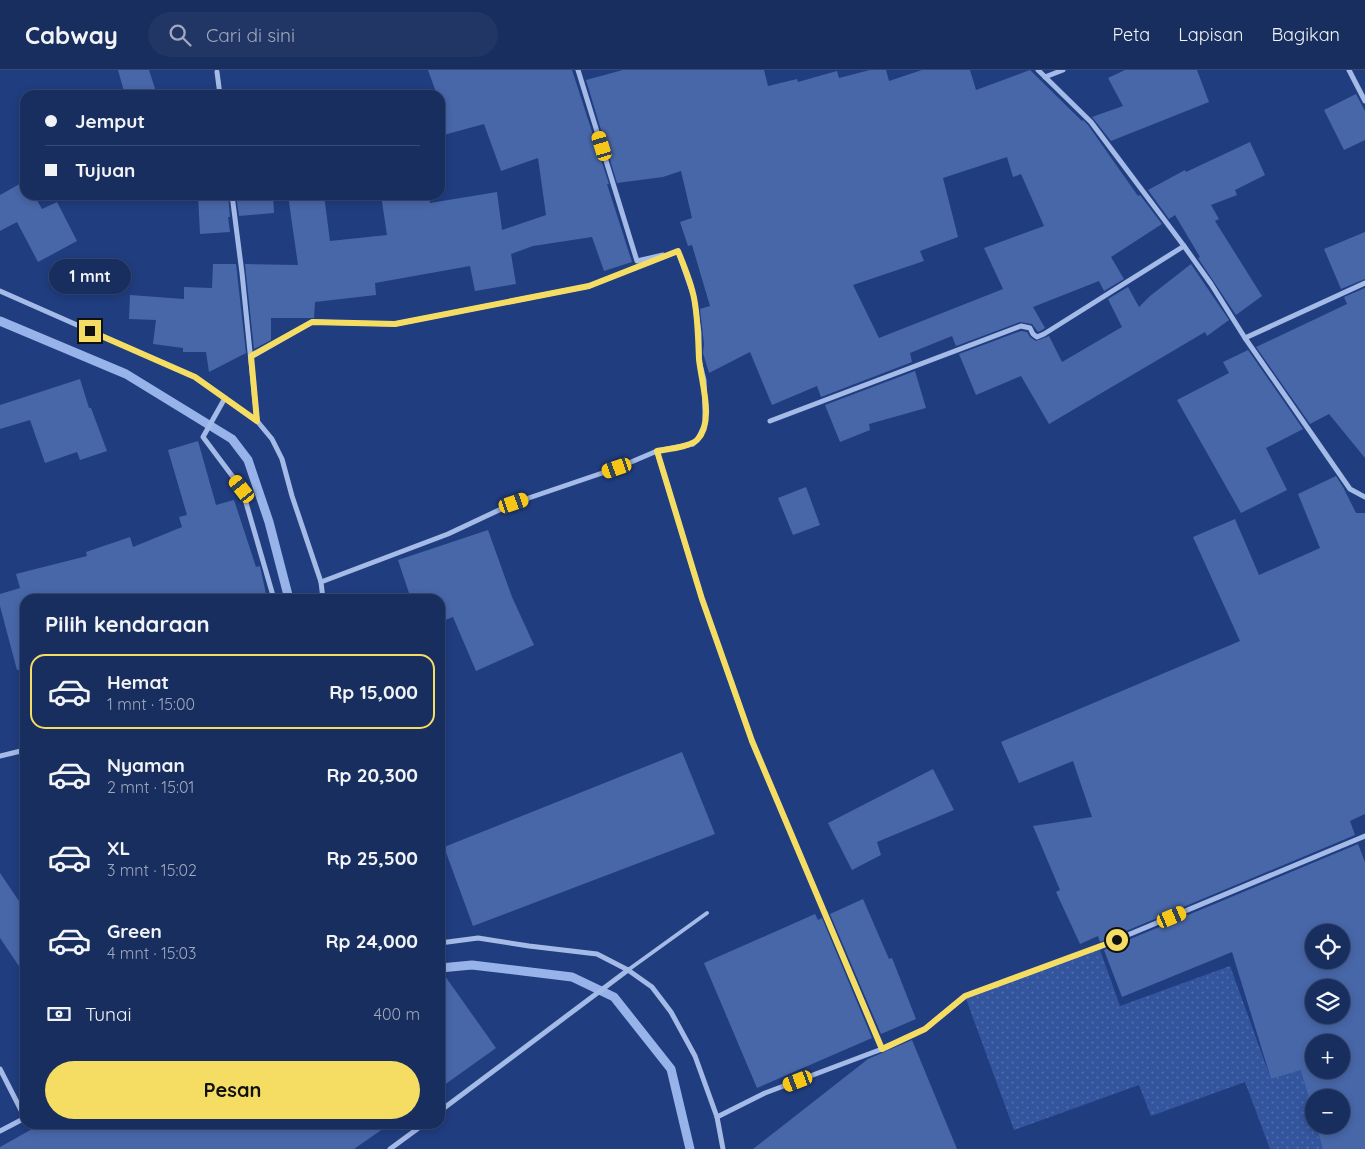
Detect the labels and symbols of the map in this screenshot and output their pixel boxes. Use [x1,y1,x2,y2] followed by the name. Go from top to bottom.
[590,129,613,163] car
[49,258,131,294] callout: 1 mnt
[79,320,101,342] route end
[600,456,633,480] car
[226,473,257,505] car
[497,491,530,515] car
[1155,904,1188,930] car
[1106,929,1128,951] route start
[781,1069,814,1093] car

